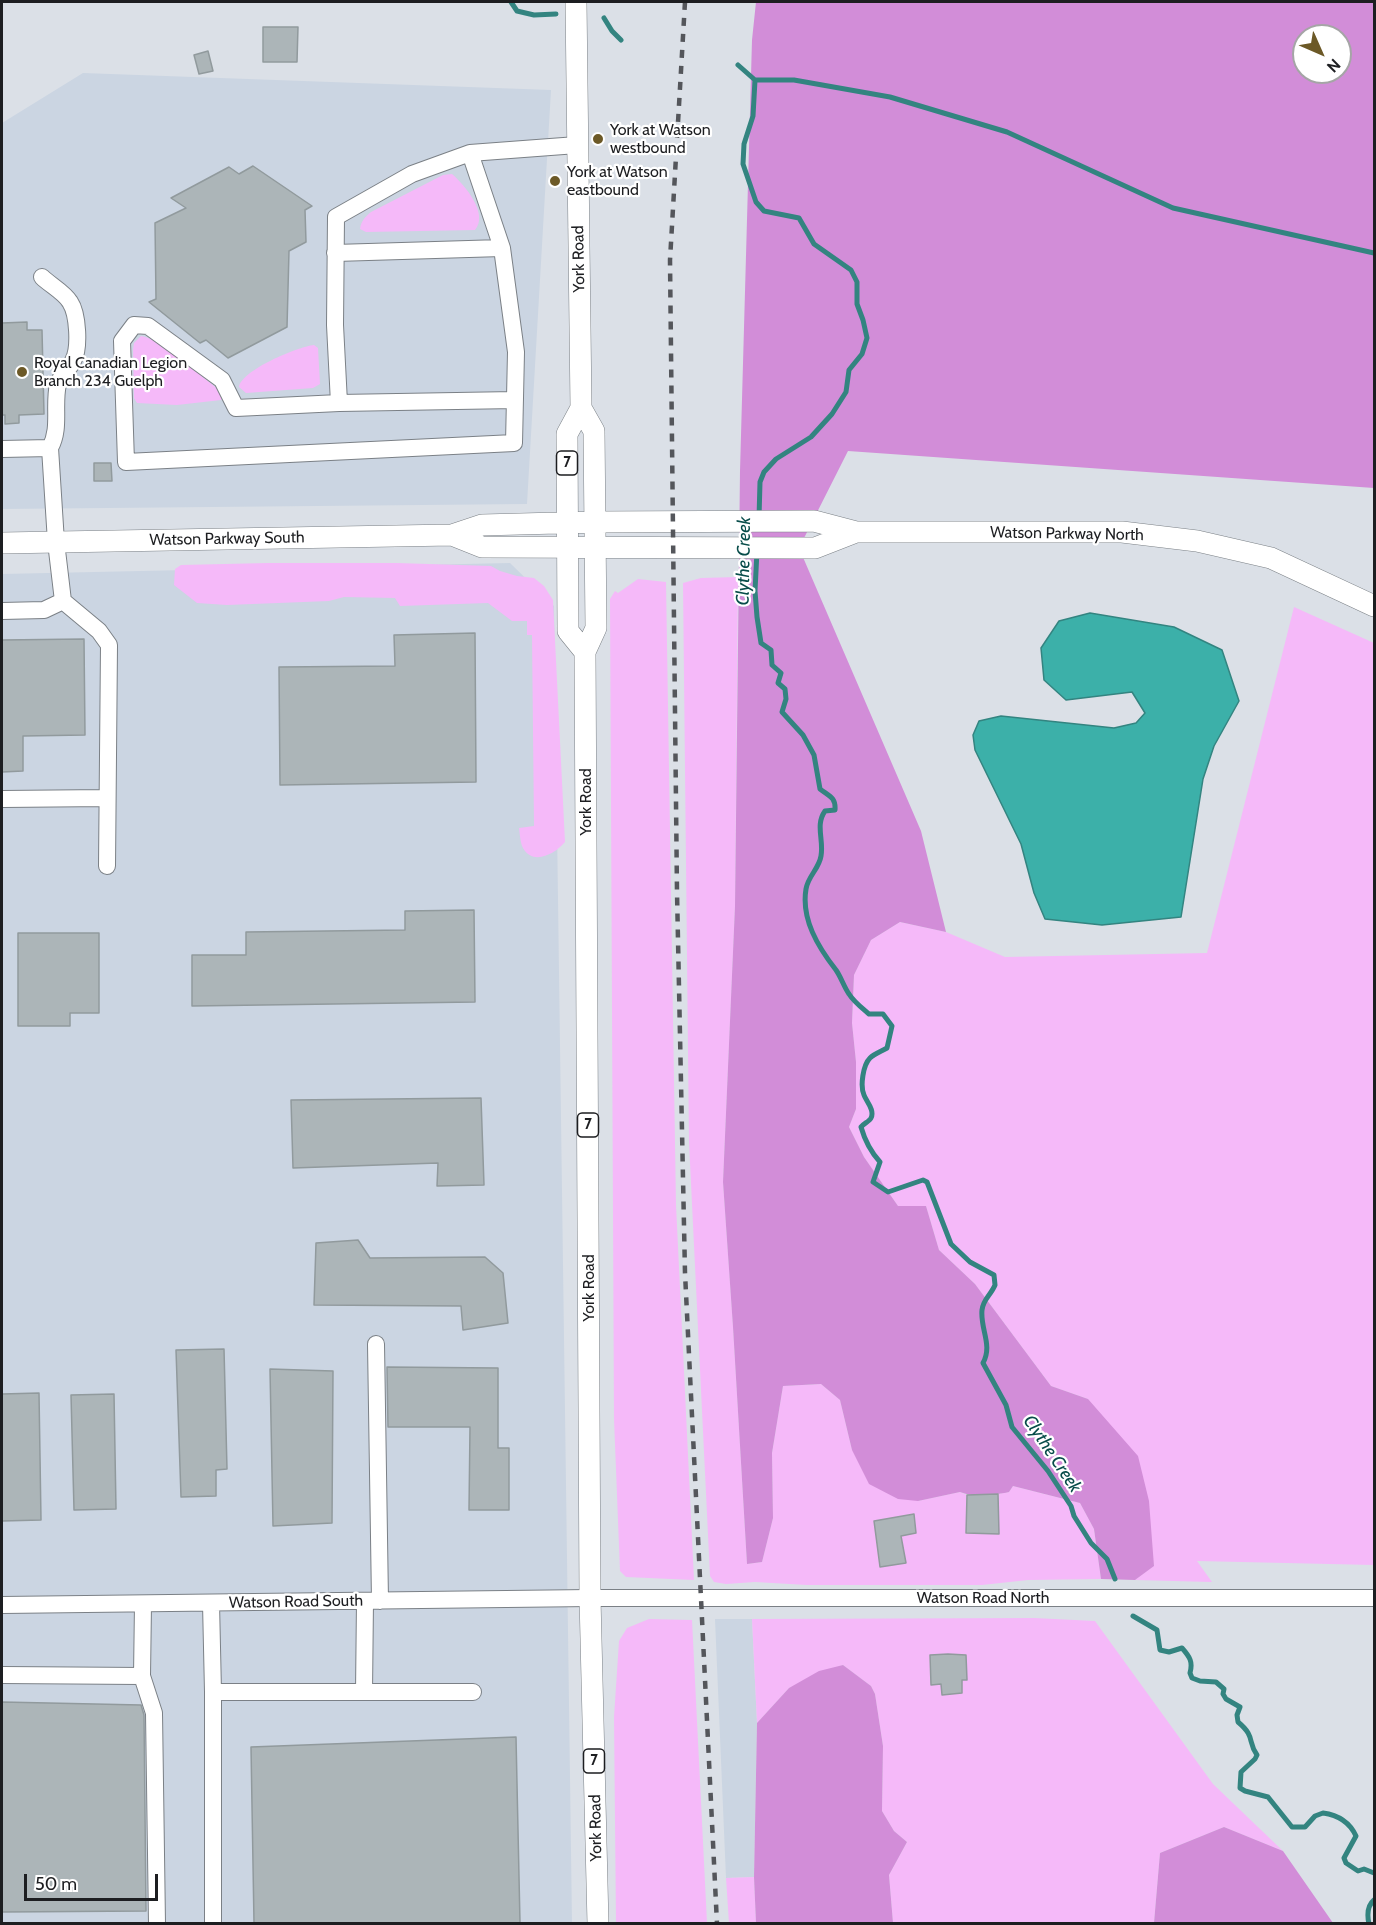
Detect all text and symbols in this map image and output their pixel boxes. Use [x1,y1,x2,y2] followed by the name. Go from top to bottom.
[1292,24,1352,84] north arrow
[1323,55,1344,76] text: N
[610,120,711,158] place label: York at Watson westbound
[591,132,605,146] marker: York at Watson westbound
[567,162,668,200] place label: York at Watson eastbound
[548,174,562,188] marker: York at Watson eastbound
[569,225,589,293] street label: York Road
[34,353,187,391] place label: Royal Canadian Legion Branch 234 Guelph
[15,365,29,379] marker: Royal Canadian Legion Branch 234 Guelph
[556,451,578,475] road number: 7
[732,516,756,606] water label: Clythe Creek
[990,523,1144,545] street label: Watson Parkway North
[149,528,305,550] street label: Watson Parkway South
[576,768,596,836] street label: York Road
[578,1113,598,1137] road number: 7
[579,1254,599,1322] street label: York Road
[1018,1411,1086,1497] water label: Clythe Creek
[917,1588,1049,1608] street label: Watson Road North
[229,1591,363,1613] street label: Watson Road South
[584,1749,604,1773] road number: 7
[586,1794,606,1862] street label: York Road
[27,1862,160,1900] scale bar
[35,1873,77,1895] text: 50 m

